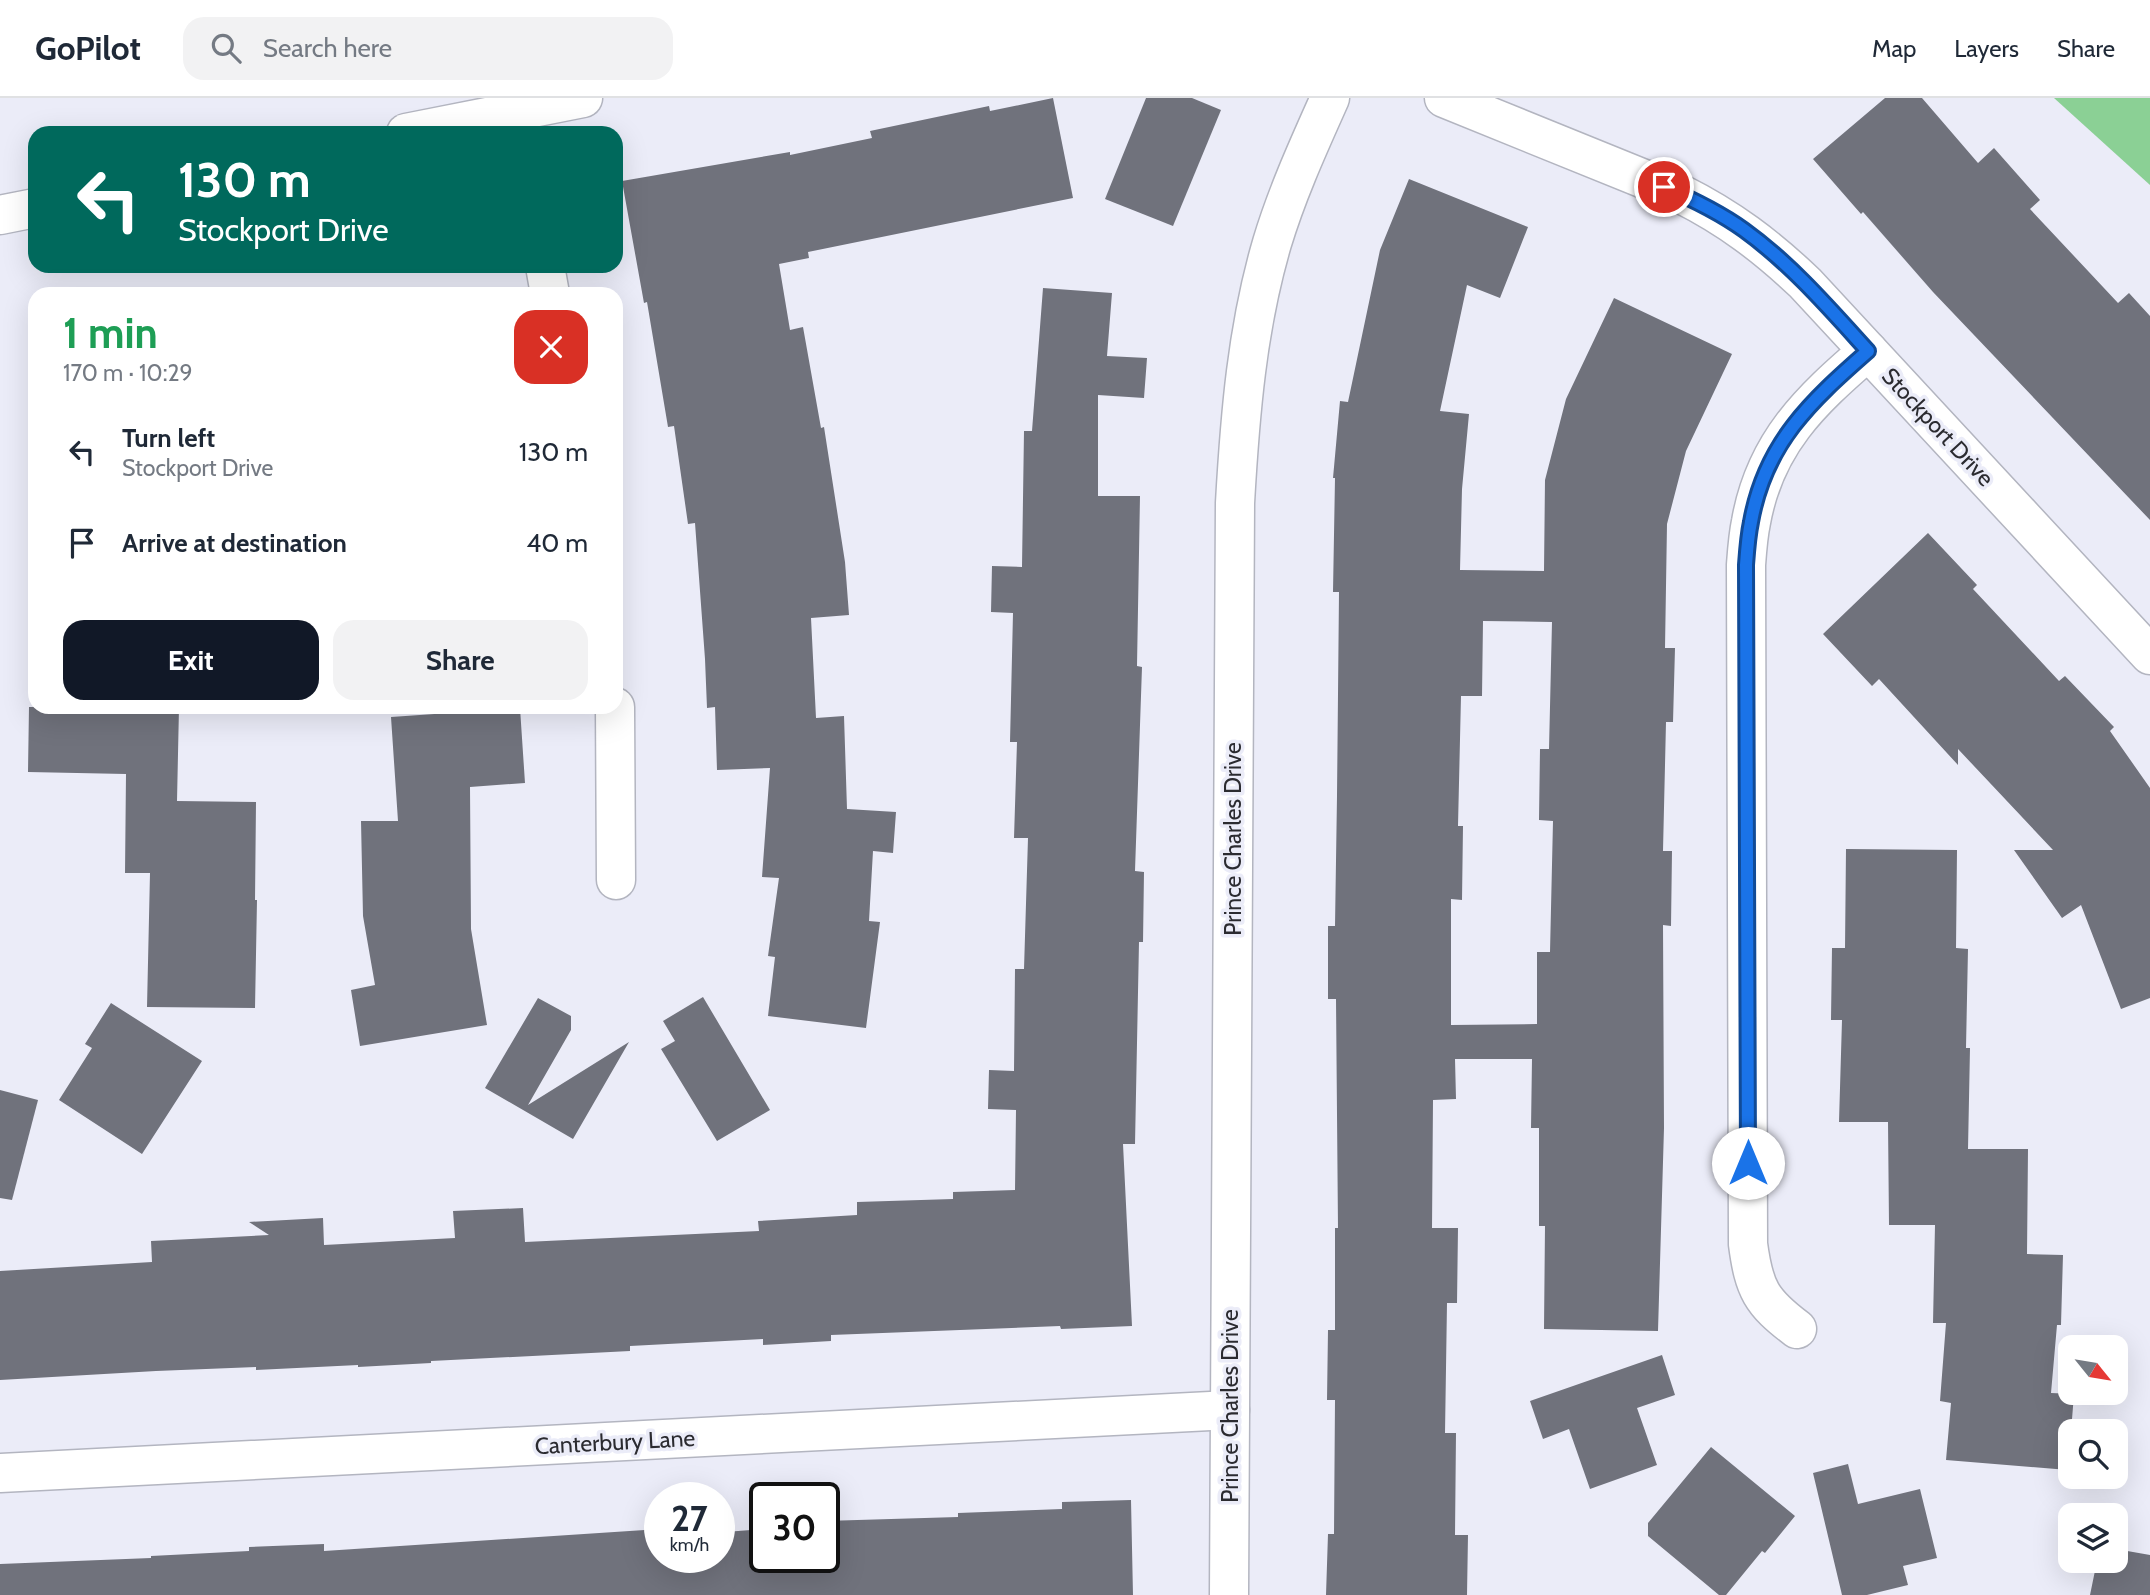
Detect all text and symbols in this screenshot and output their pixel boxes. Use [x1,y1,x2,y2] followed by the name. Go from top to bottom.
[183,17,673,80] search box
[35,28,141,68] text: GoPilot
[207,29,245,67] icon: search
[263,32,392,64] text: Search here
[1872,34,1916,63] text: Map
[1954,34,2019,63] text: Layers
[2057,34,2115,63] text: Share
[178,150,311,209] text: 130 m
[63,154,154,245] icon: left
[1634,157,1694,217] pin
[1645,168,1683,206] icon: arrive
[178,210,389,249] text: Stockport Drive
[63,307,158,359] text: 1 min
[514,310,588,384] button: close
[63,359,193,387] text: 170 m · 10:29
[1876,362,2000,492] street label: Stockport Drive
[122,422,215,454] text: Turn left
[63,433,101,471] icon: left
[519,436,588,468] text: 130 m
[122,454,273,482] text: Stockport Drive
[63,524,101,562] icon: arrive
[122,527,347,559] text: Arrive at destination
[526,527,588,559] text: 40 m
[63,620,319,700] button: Exit
[333,620,588,700] button: Share
[1219,742,1247,936] street label: Prince Charles Drive
[1711,1126,1785,1200] position arrow
[1216,1309,1244,1503] street label: Prince Charles Drive
[2058,1335,2128,1405] north arrow
[2058,1335,2128,1573] map controls
[2058,1419,2128,1489] button: search
[534,1424,696,1460] street label: Canterbury Lane
[749,1482,840,1573] speed limit sign: 30
[671,1497,708,1540] text: 27
[2058,1503,2128,1573] button: layers
[670,1534,709,1556] text: km/h

